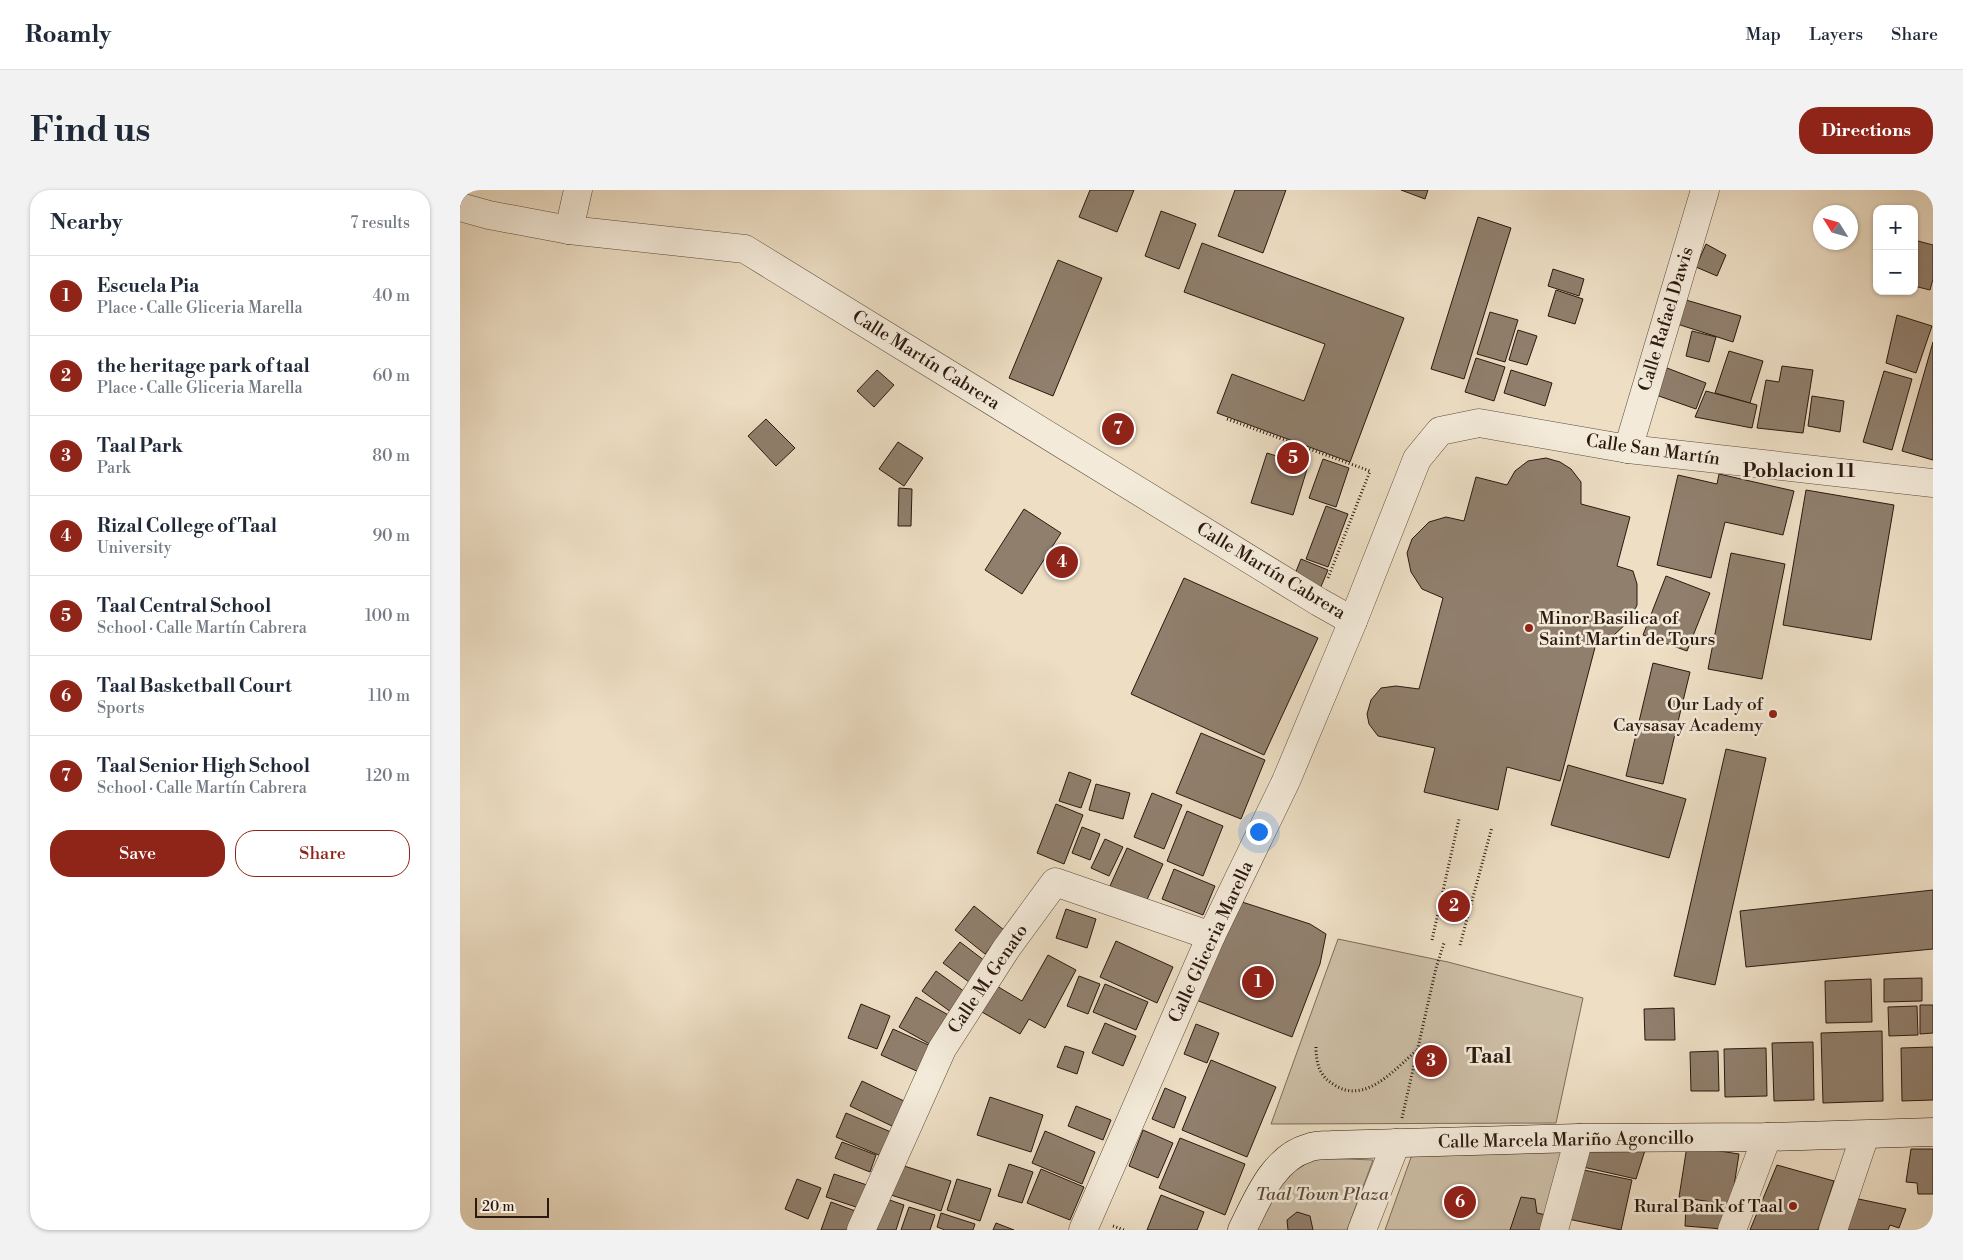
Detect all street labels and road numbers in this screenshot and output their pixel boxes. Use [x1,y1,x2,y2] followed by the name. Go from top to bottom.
[1633,244,1699,394] street label: Calle Rafael Dawis
[848,305,1005,415] street label: Calle Martín Cabrera
[1584,429,1722,471] street label: Calle San Martín
[1192,517,1351,625] street label: Calle Martín Cabrera
[1163,857,1259,1027] street label: Calle Gliceria Marella
[943,920,1033,1038] street label: Calle M. Genato
[1438,1126,1694,1154] street label: Calle Marcela Mariño Agoncillo

